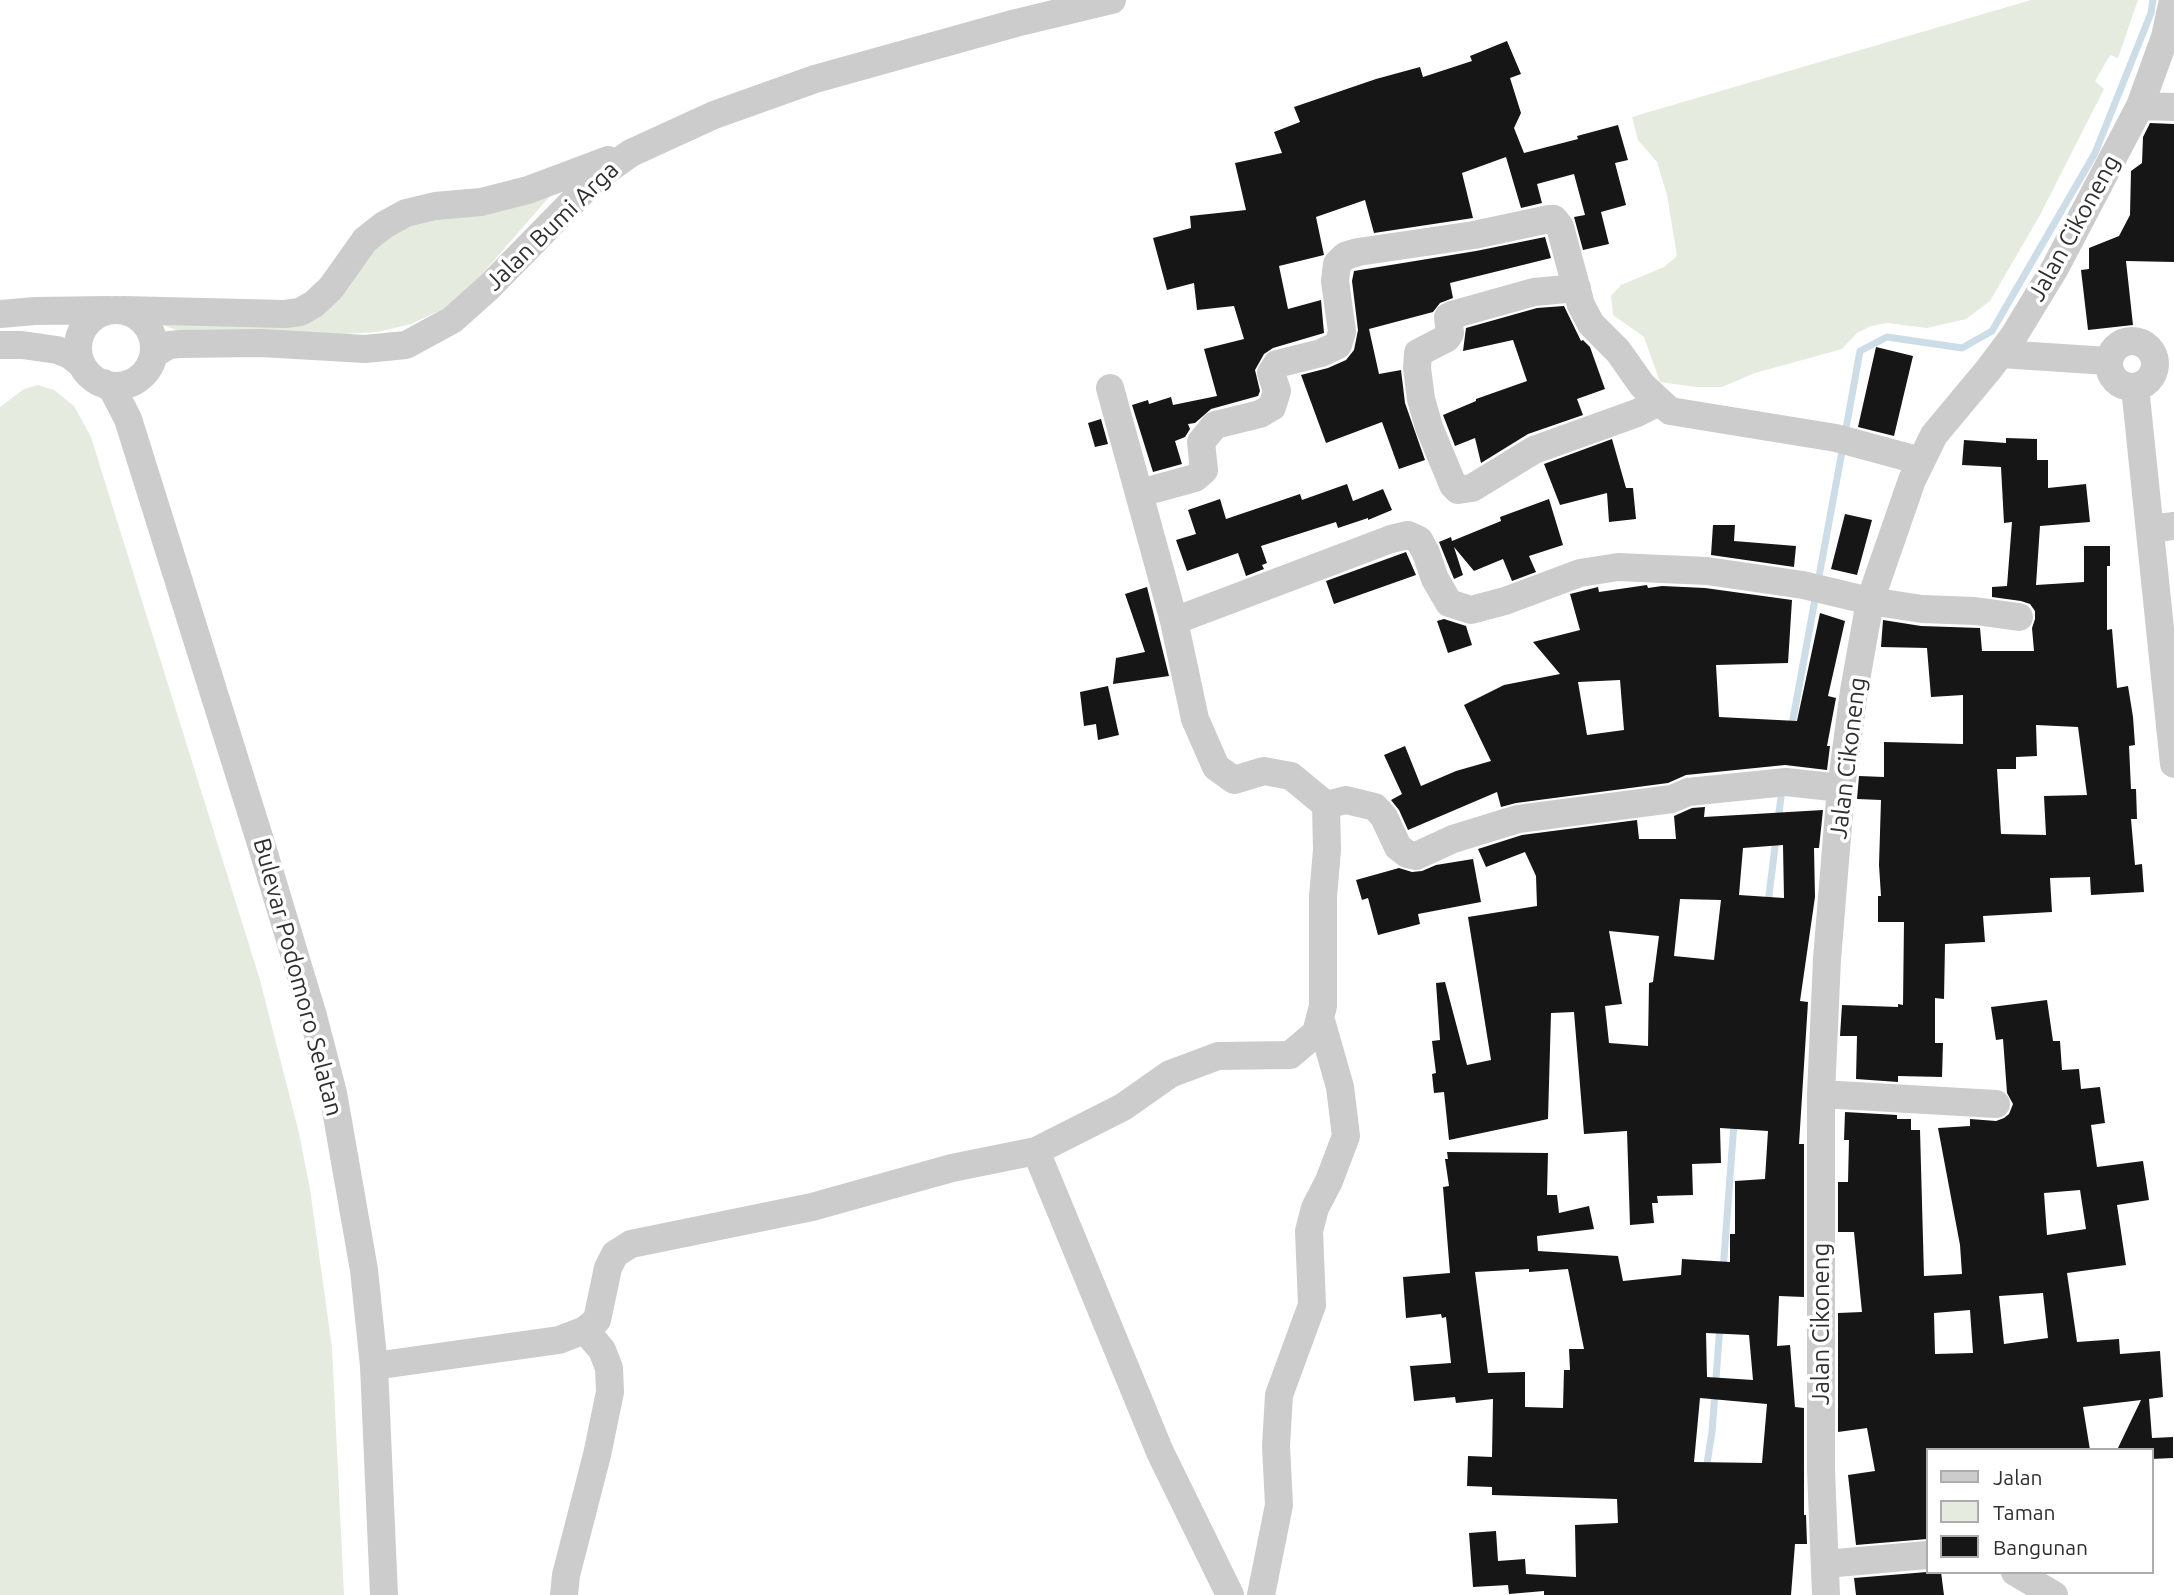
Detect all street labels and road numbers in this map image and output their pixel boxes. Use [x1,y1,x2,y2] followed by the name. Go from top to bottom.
[2022,150,2126,306] street label: Jalan Cikoneng
[479,155,625,297] street label: Jalan Bumi Arga
[1824,676,1872,840] street label: Jalan Cikoneng
[247,835,349,1119] street label: Bulevar Podomoro Selatan
[1807,1243,1835,1405] street label: Jalan Cikoneng

